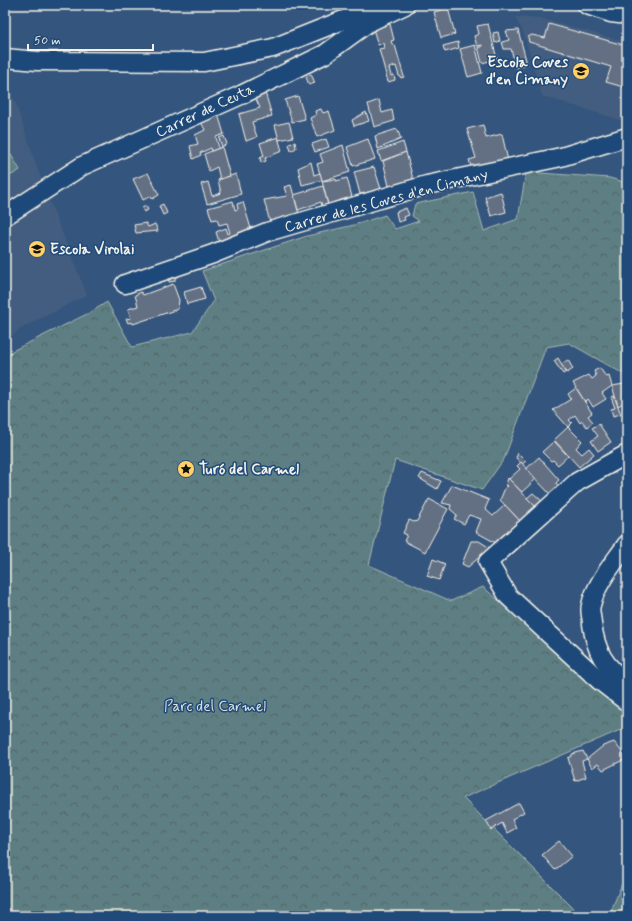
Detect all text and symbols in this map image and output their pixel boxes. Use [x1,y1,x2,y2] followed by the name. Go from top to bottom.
[28,26,153,52] scale bar
[34,33,61,49] text: 50 m
[486,53,568,90] place label: Escola Coves d'en Cimany
[571,61,591,81] school or university icon: Escola Coves d'en Cimany
[153,79,259,143] street label: Carrer de Ceuta
[282,164,490,238] street label: Carrer de les Coves d'en Cimany
[27,239,47,259] school or university icon: Escola Virolai
[50,240,134,260] place label: Escola Virolai
[176,459,196,479] place icon: Turó del Carmel
[199,460,299,480] place label: Turó del Carmel
[164,697,266,717] park label: Parc del Carmel

